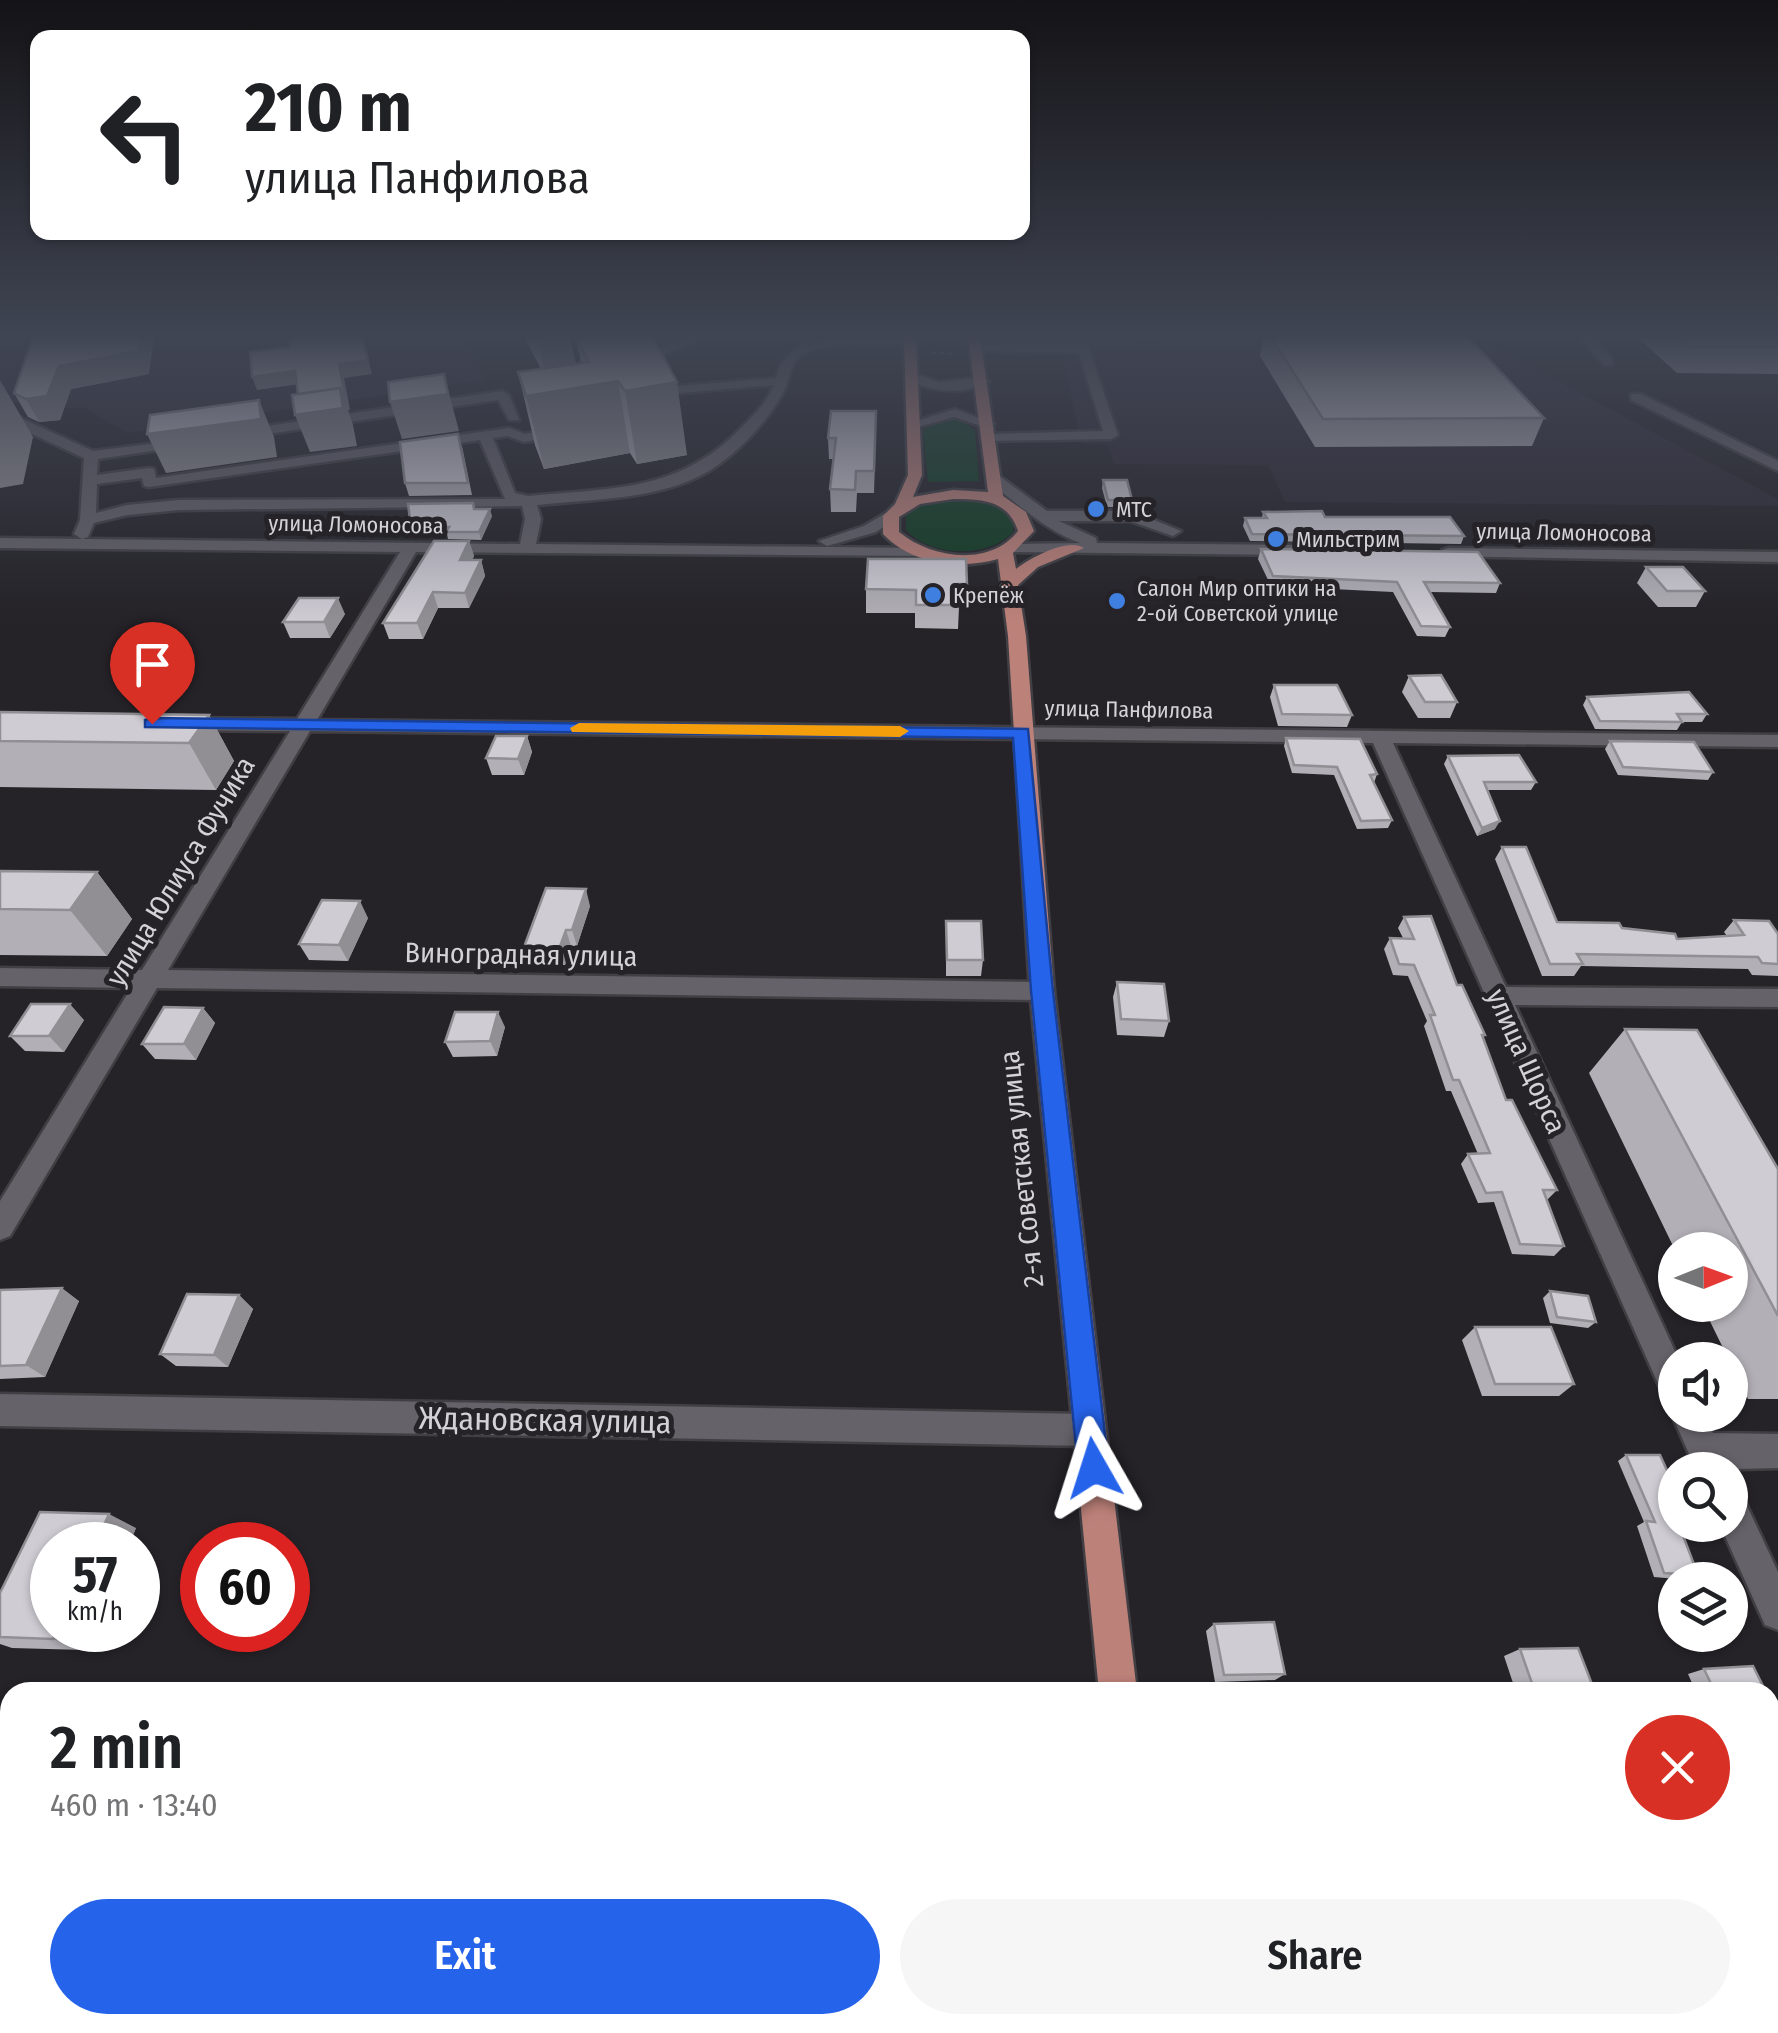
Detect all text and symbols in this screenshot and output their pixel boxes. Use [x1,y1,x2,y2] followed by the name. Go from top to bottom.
[245,66,412,150] text: 210 m
[80,70,210,200] icon: left
[245,151,590,205] text: улица Панфилова
[1116,496,1152,523] place label: МТС
[1085,498,1107,520] marker: МТС
[268,509,444,540] street label: улица Ломоносова
[1476,517,1652,548] street label: улица Ломоносова
[1296,526,1400,553] place label: Мильстрим
[1265,528,1287,550] marker: Мильстрим
[1137,575,1338,627] place label: Салон Мир оптики на 2-ой Советской улице
[953,582,1024,609] place label: Крепёж
[922,584,944,606] marker: Крепёж
[1106,590,1128,612] marker: Салон Мир оптики на 2-ой Советской улице
[110,622,195,725] pin
[125,637,180,692] icon: arrive
[1044,695,1213,724] street label: улица Панфилова
[99,751,262,992] street label: улица Юлиуса Фучика
[404,936,638,973] street label: Виноградная улица
[1480,984,1573,1139] street label: улица Щорса
[993,1049,1050,1289] street label: 2-я Советская улица
[1658,1232,1748,1322] north arrow
[1658,1232,1748,1652] map controls
[1658,1342,1748,1432] button: sound
[418,1399,672,1441] street label: Ждановская улица
[1042,1416,1146,1520] position arrow
[1658,1452,1748,1542] button: search
[180,1522,310,1652] speed limit sign: 60
[73,1545,117,1605] text: 57
[1658,1562,1748,1652] button: layers
[67,1597,123,1627] text: km/h
[50,1712,183,1784] text: 2 min
[1625,1715,1730,1820] button: close
[50,1786,218,1824] text: 460 m · 13:40
[50,1899,880,2014] button: Exit
[900,1899,1730,2014] button: Share

